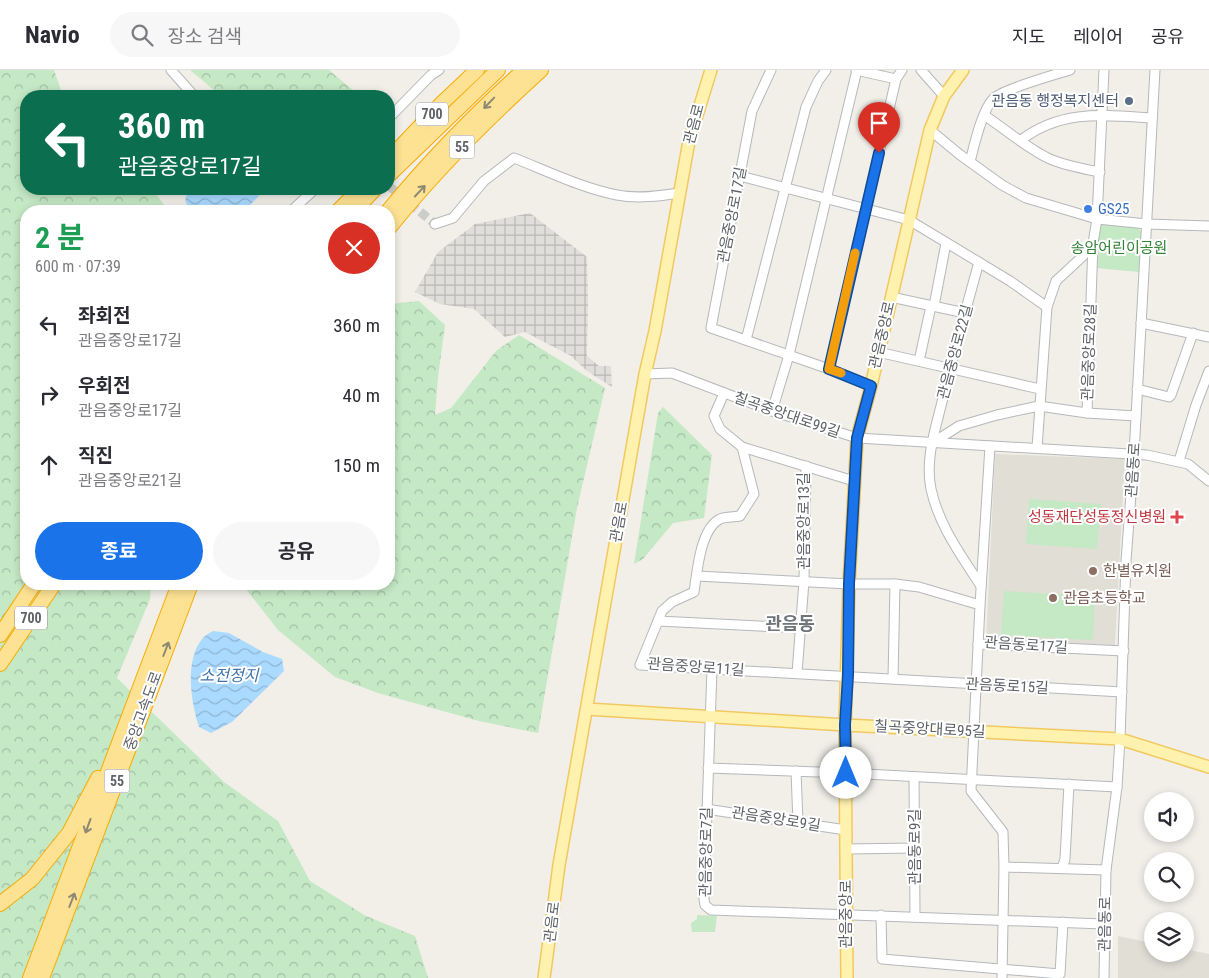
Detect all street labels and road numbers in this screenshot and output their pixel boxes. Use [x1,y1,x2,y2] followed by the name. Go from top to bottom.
[680,102,708,146] street label: 관음로
[416,103,448,126] road number: 700
[450,136,474,158] road number: 55
[714,165,750,265] street label: 관음중앙로17길
[865,299,899,371] street label: 관음중앙로
[934,303,976,401] street label: 관음중앙로22길
[1078,303,1100,401] street label: 관음중앙로28길
[731,388,843,442] street label: 칠곡중앙대로99길
[1122,442,1144,498] street label: 관음동로
[795,472,813,570] street label: 관음중앙로13길
[607,500,631,544] street label: 관음로
[15,606,47,630] road number: 700
[984,633,1068,657] street label: 관음동로17길
[647,655,745,679] street label: 관음중앙로11길
[120,669,166,753] street label: 중앙고속도로
[965,675,1049,697] street label: 관음동로15길
[874,717,986,741] street label: 칠곡중앙대로95길
[104,769,130,792] road number: 55
[730,803,822,835] street label: 관음중앙로9길
[696,807,716,897] street label: 관음중앙로7길
[906,809,924,885] street label: 관음동로9길
[837,879,855,949] street label: 관음중앙로
[1096,896,1114,952] street label: 관음동로
[541,900,563,944] street label: 관음로

